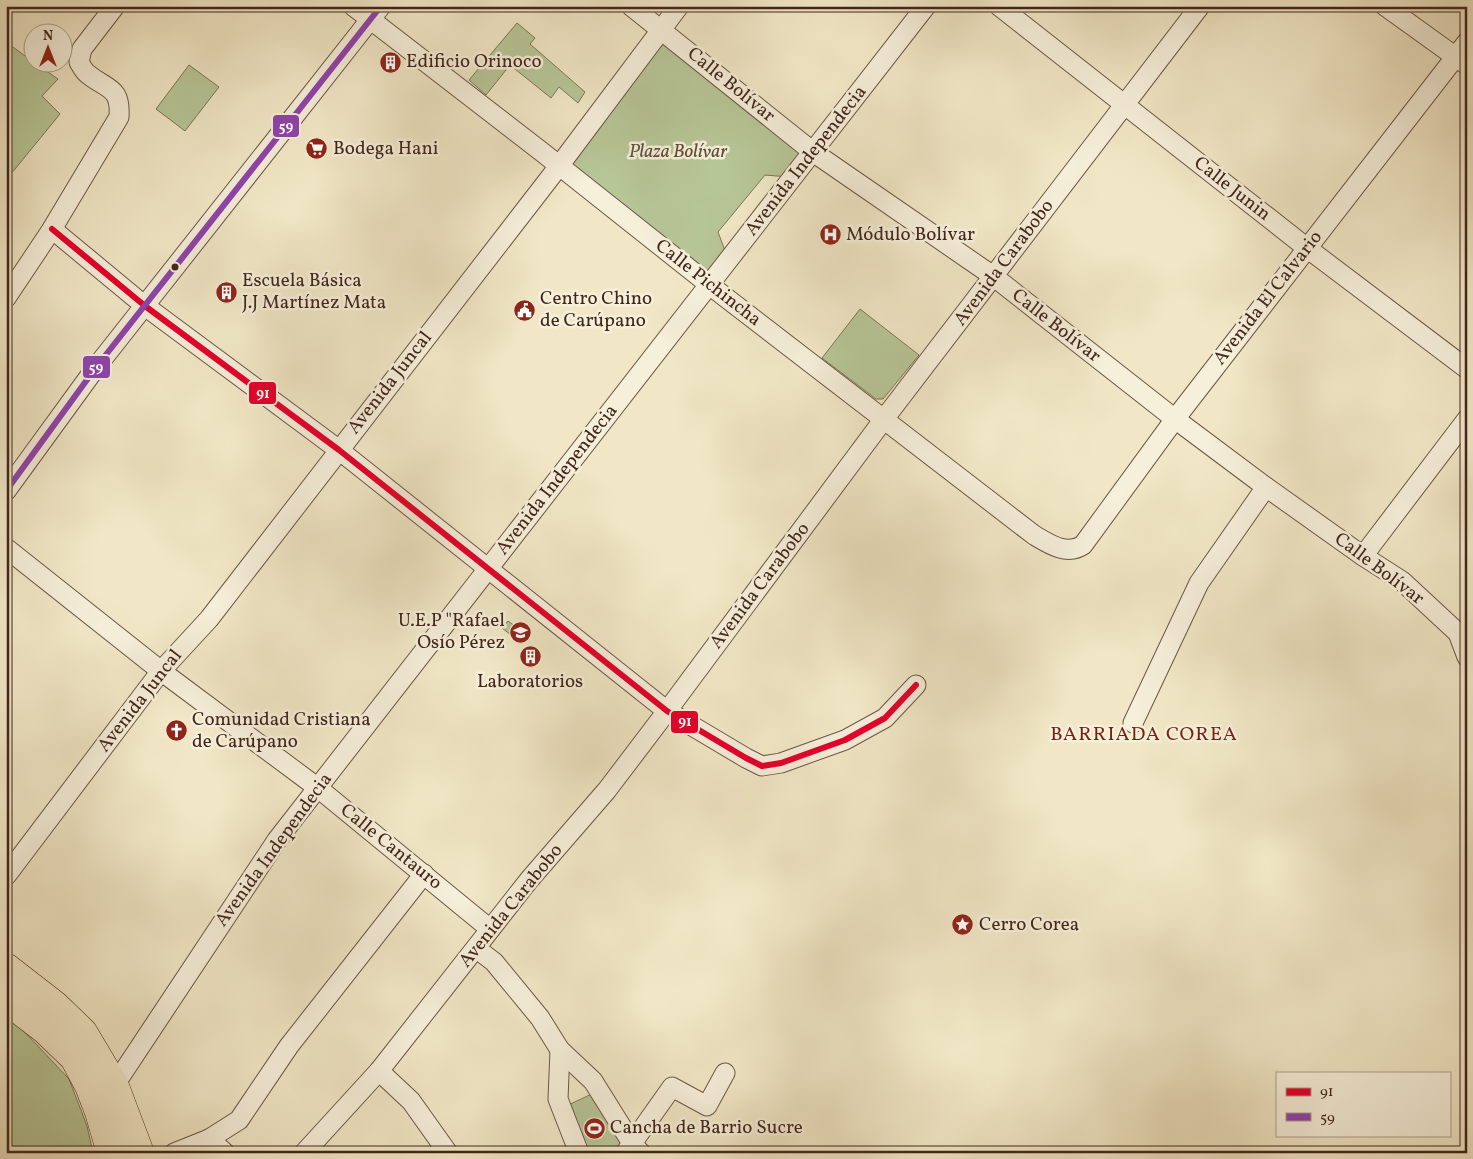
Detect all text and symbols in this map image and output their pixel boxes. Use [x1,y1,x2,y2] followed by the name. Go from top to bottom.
[22,22,72,72] north arrow
[43,27,53,46] text: N
[681,41,781,129] street label: Calle Bolívar
[406,49,542,75] place label: Edificio Orinoco
[378,50,402,74] building icon: Edificio Orinoco
[739,80,873,242] street label: Avenida Independecia
[272,114,300,138] line badge: 59
[279,118,293,137] text: 59
[333,136,439,162] place label: Bodega Hani
[305,137,329,161] supermarket icon: Bodega Hani
[629,139,728,165] park label: Plaza Bolívar
[1188,151,1276,227] street label: Calle Junin
[948,194,1060,332] street label: Avenida Carabobo
[846,222,975,248] place label: Módulo Bolívar
[818,223,842,247] hospital icon: Módulo Bolívar
[1207,225,1329,371] street label: Avenida El Calvario
[650,233,766,333] street label: Calle Pichincha
[170,262,180,272] unlabelled marker
[242,268,386,316] place label: Escuela Básica J.J Martínez Mata
[214,280,238,304] building icon: Escuela Básica J.J Martínez Mata
[1006,283,1106,369] street label: Calle Bolívar
[540,286,652,334] place label: Centro Chino de Carúpano
[512,298,536,322] public building icon: Centro Chino de Carúpano
[342,326,439,440] street label: Avenida Juncal
[82,355,111,379] line badge: 59
[89,359,103,378] text: 59
[248,381,277,405] line badge: 91
[256,385,270,404] text: 91
[490,399,624,561] street label: Avenida Independecia
[704,517,816,655] street label: Avenida Carabobo
[1329,527,1429,611] street label: Calle Bolívar
[398,608,505,656] place label: U.E.P "Rafael Osío Pérez
[509,620,533,644] school or university icon: U.E.P "Rafael Osío Pérez
[92,644,189,758] street label: Avenida Juncal
[518,644,542,668] building icon: Laboratorios
[477,669,583,695] place label: Laboratorios
[192,707,371,755] place label: Comunidad Cristiana de Carúpano
[670,710,699,734] line badge: 91
[678,713,692,732] text: 91
[164,719,188,743] church icon: Comunidad Cristiana de Carúpano
[1050,721,1238,749] district label: BARRIADA COREA
[209,768,339,932] street label: Avenida Independecia
[335,798,447,896] street label: Calle Cantauro
[453,839,569,973] street label: Avenida Carabobo
[979,912,1079,938] place label: Cerro Corea
[951,913,975,937] place icon: Cerro Corea
[1276,1072,1450,1136] legend
[1320,1082,1334,1103] text: 91
[1320,1108,1335,1129] text: 59
[610,1115,803,1141] place label: Cancha de Barrio Sucre
[582,1116,606,1140] sports icon: Cancha de Barrio Sucre

